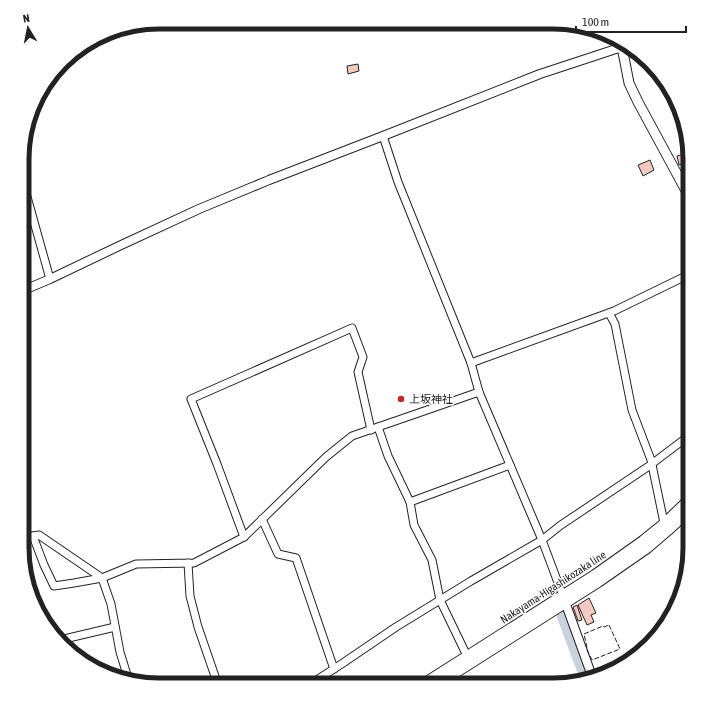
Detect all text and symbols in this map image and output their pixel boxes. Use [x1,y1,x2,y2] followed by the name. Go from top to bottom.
[8,8,48,48] north arrow
[576,8,686,34] scale bar
[22,12,31,25] text: N
[582,15,609,29] text: 100 m
[409,393,453,405] place label: 上坂神社
[396,394,406,404] marker: 上坂神社
[498,548,608,626] street label: Nakayama-Higashikozaka line

